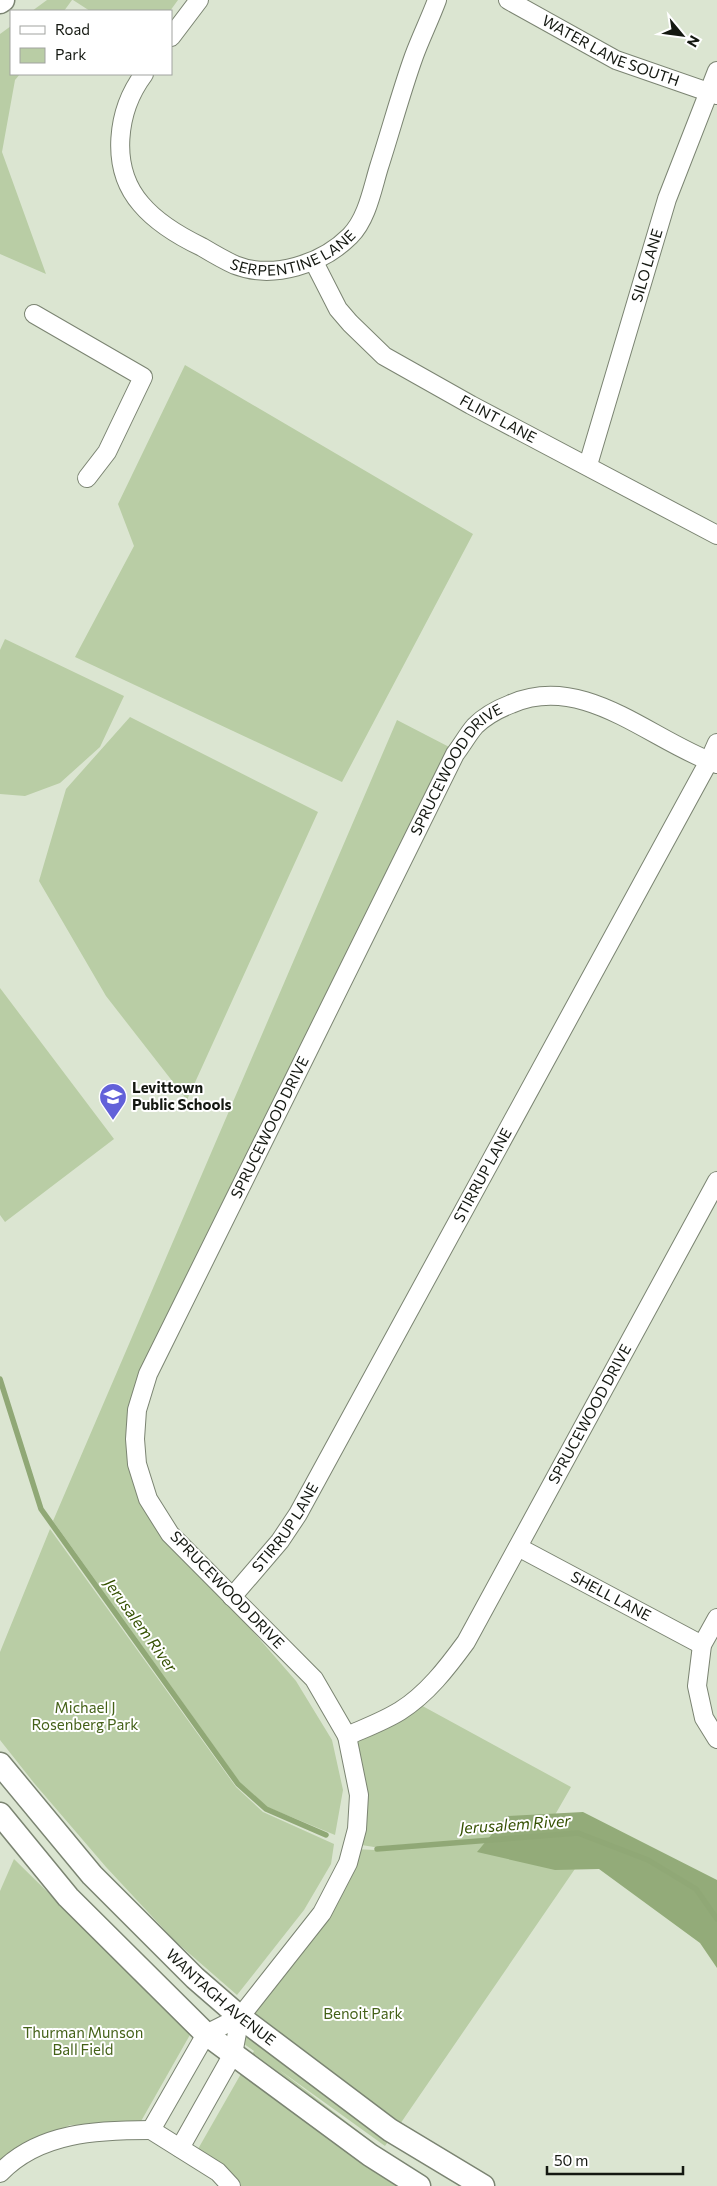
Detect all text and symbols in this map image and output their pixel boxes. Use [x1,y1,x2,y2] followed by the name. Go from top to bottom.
[10,10,172,75] legend
[657,10,707,60] north arrow
[539,11,682,89] street label: WATER LANE SOUTH
[55,20,90,38] text: Road
[684,33,704,50] text: N
[55,45,86,63] text: Park
[228,226,359,279] street label: SERPENTINE LANE
[627,226,666,304] street label: SILO LANE
[457,391,540,446] street label: FLINT LANE
[406,699,505,838] street label: SPRUCEWOOD DRIVE
[226,1053,312,1201] street label: SPRUCEWOOD DRIVE
[132,1078,232,1113] place label: Levittown Public Schools
[98,1082,128,1121] school or university icon: Levittown Public Schools
[449,1125,515,1225] street label: STIRRUP LANE
[544,1341,634,1487] street label: SPRUCEWOOD DRIVE
[248,1479,321,1575] street label: STIRRUP LANE
[167,1527,288,1652] street label: SPRUCEWOOD DRIVE
[568,1567,654,1624] street label: SHELL LANE
[100,1572,182,1676] water label: Jerusalem River
[32,1698,138,1733] park label: Michael J Rosenberg Park
[457,1810,572,1837] water label: Jerusalem River
[163,1945,280,2049] street label: WANTAGH AVENUE
[323,2004,403,2022] park label: Benoit Park
[23,2023,143,2058] park label: Thurman Munson Ball Field
[547,2144,683,2176] scale bar
[554,2151,588,2169] text: 50 m

